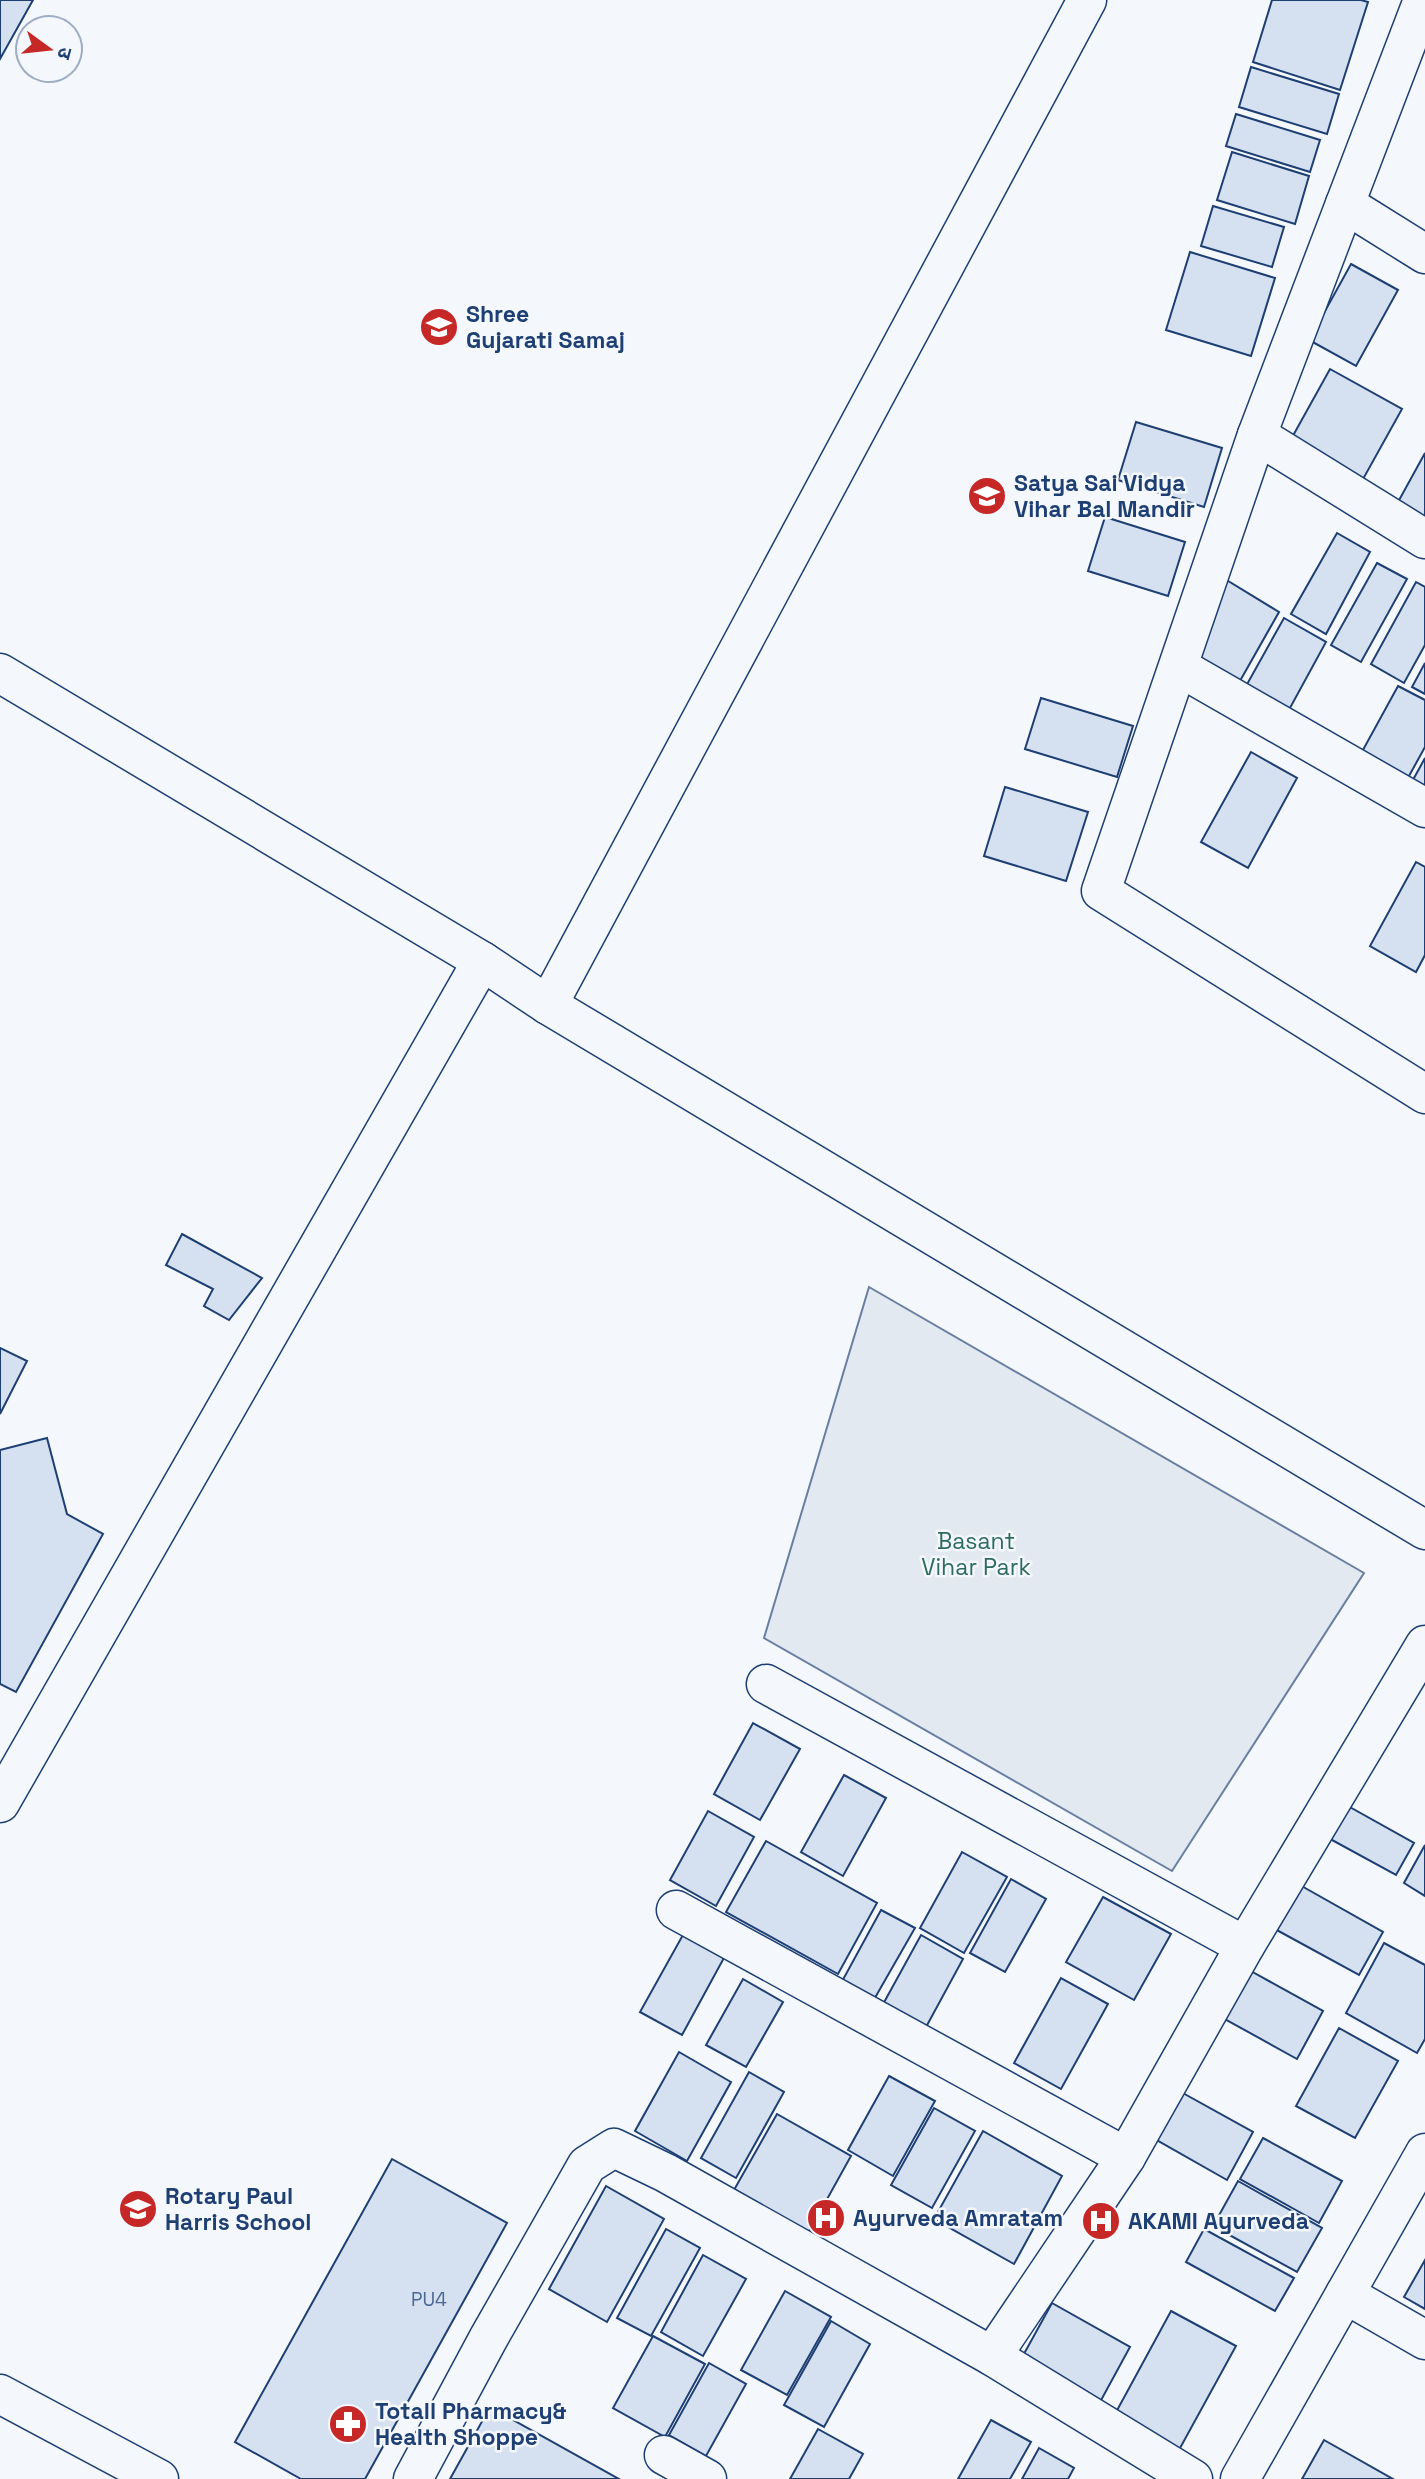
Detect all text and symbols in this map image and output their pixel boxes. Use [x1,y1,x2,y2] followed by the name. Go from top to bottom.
[14,14,84,84] north arrow
[51,45,78,63] text: उ
[466,299,625,355] place label: Shree Gujarati Samaj
[418,306,460,348] school or university icon: Shree Gujarati Samaj
[1014,468,1195,524] place label: Satya Sai Vidya Vihar Bal Mandir
[966,475,1008,517] school or university icon: Satya Sai Vidya Vihar Bal Mandir
[921,1526,1031,1582] park label: Basant Vihar Park
[165,2181,311,2237] place label: Rotary Paul Harris School
[117,2188,159,2230] school or university icon: Rotary Paul Harris School
[805,2197,847,2239] hospital icon: Ayurveda Amratam
[1080,2200,1122,2242] hospital icon: AKAMI Ayurveda
[853,2203,1063,2233] place label: Ayurveda Amratam
[1128,2206,1309,2236] place label: AKAMI Ayurveda
[411,2287,447,2312] house number: PU4
[375,2396,567,2452] place label: Totall Pharmacy& Health Shoppe
[327,2403,369,2445] pharmacy icon: Totall Pharmacy& Health Shoppe

